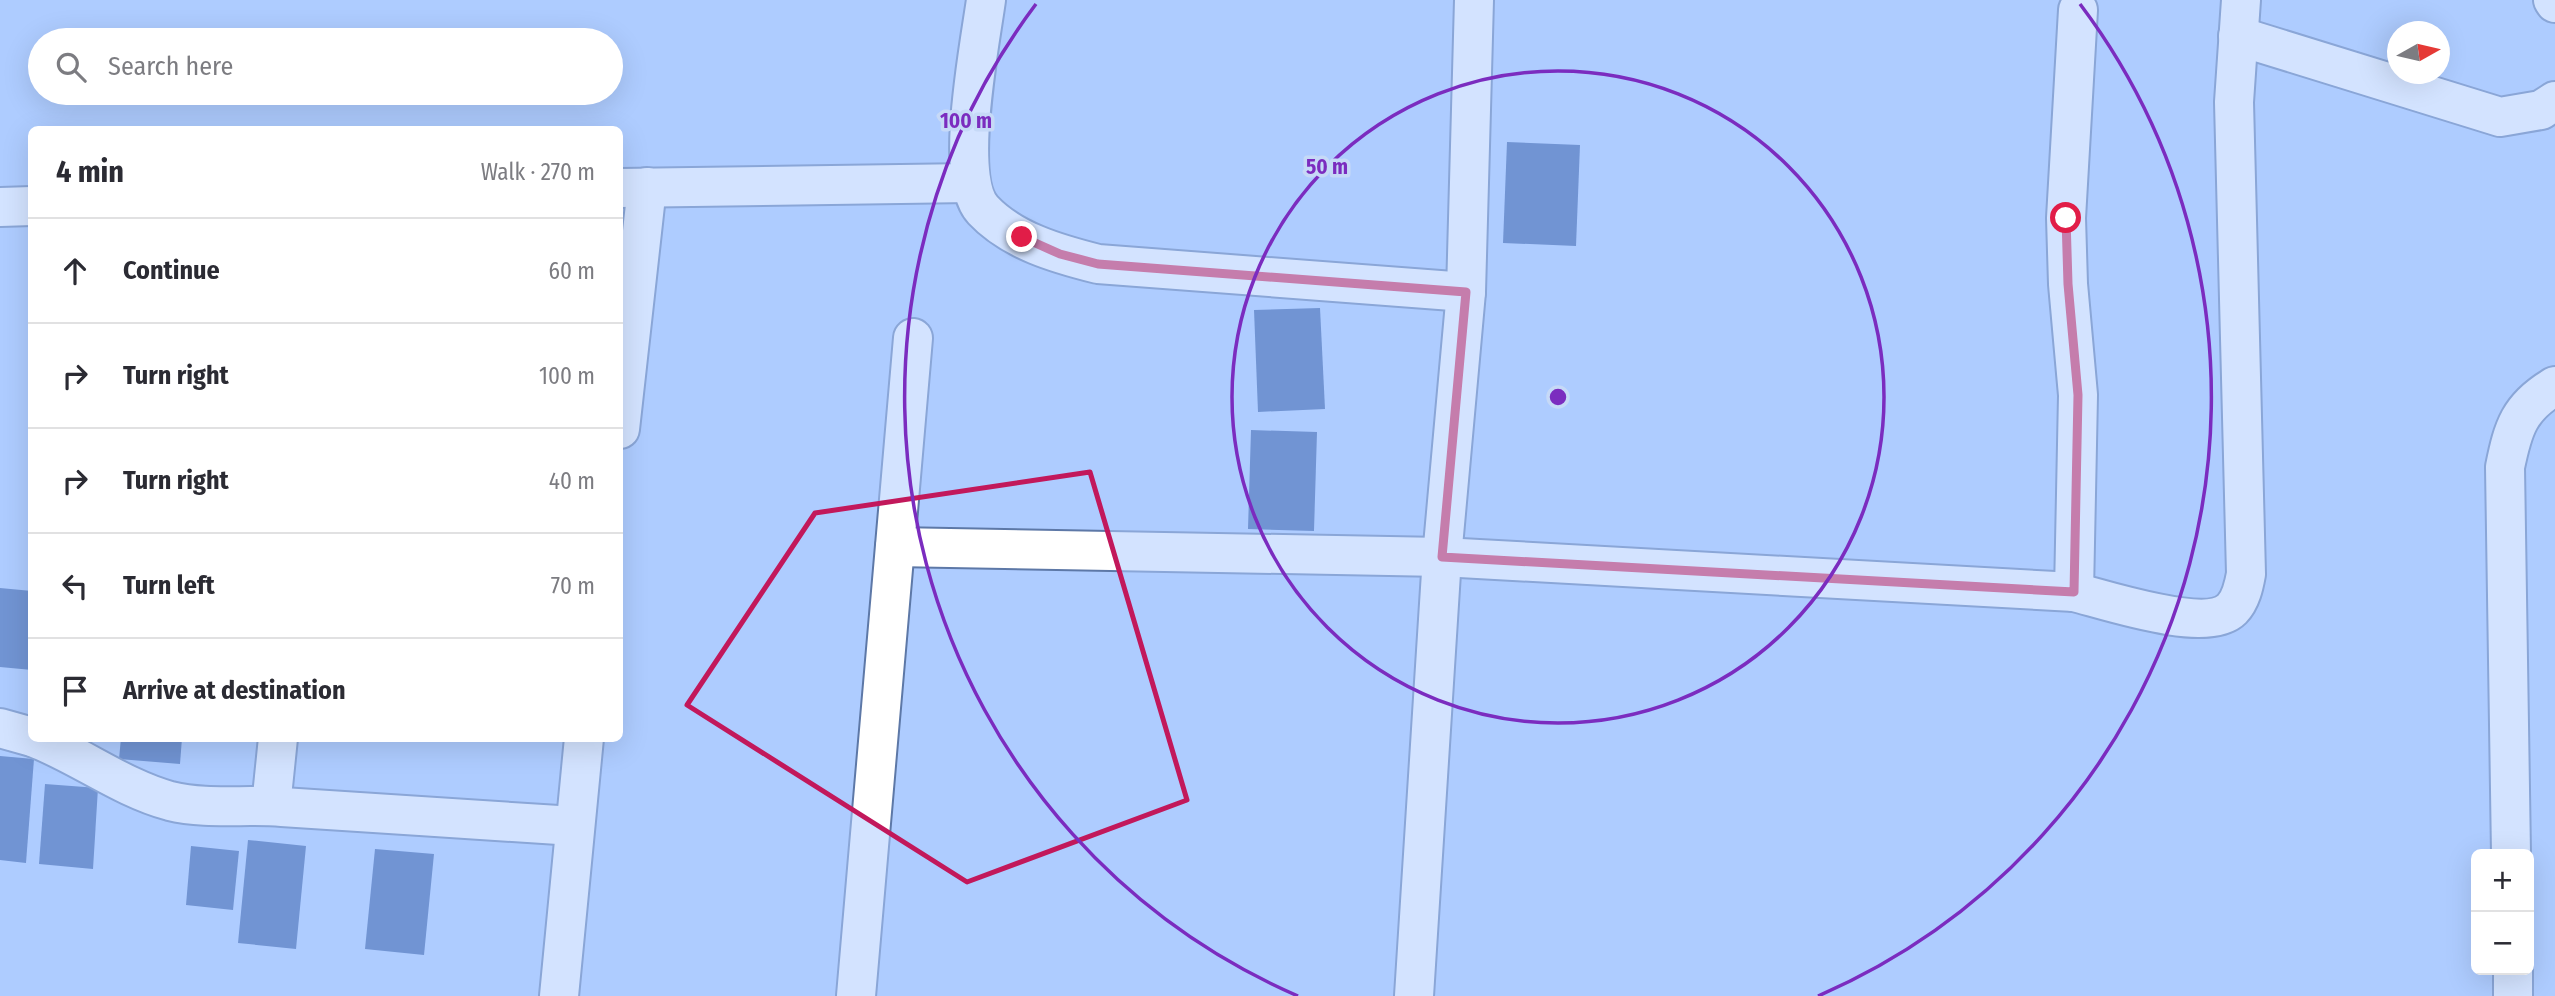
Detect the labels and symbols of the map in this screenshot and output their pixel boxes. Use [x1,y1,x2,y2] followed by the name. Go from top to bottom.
[2387,21,2450,84] north arrow
[940,108,992,134] text: 100 m
[1306,154,1348,180] text: 50 m
[2050,202,2081,233] route start
[1006,221,1037,252] route end
[1546,385,1570,409] centre of rings

